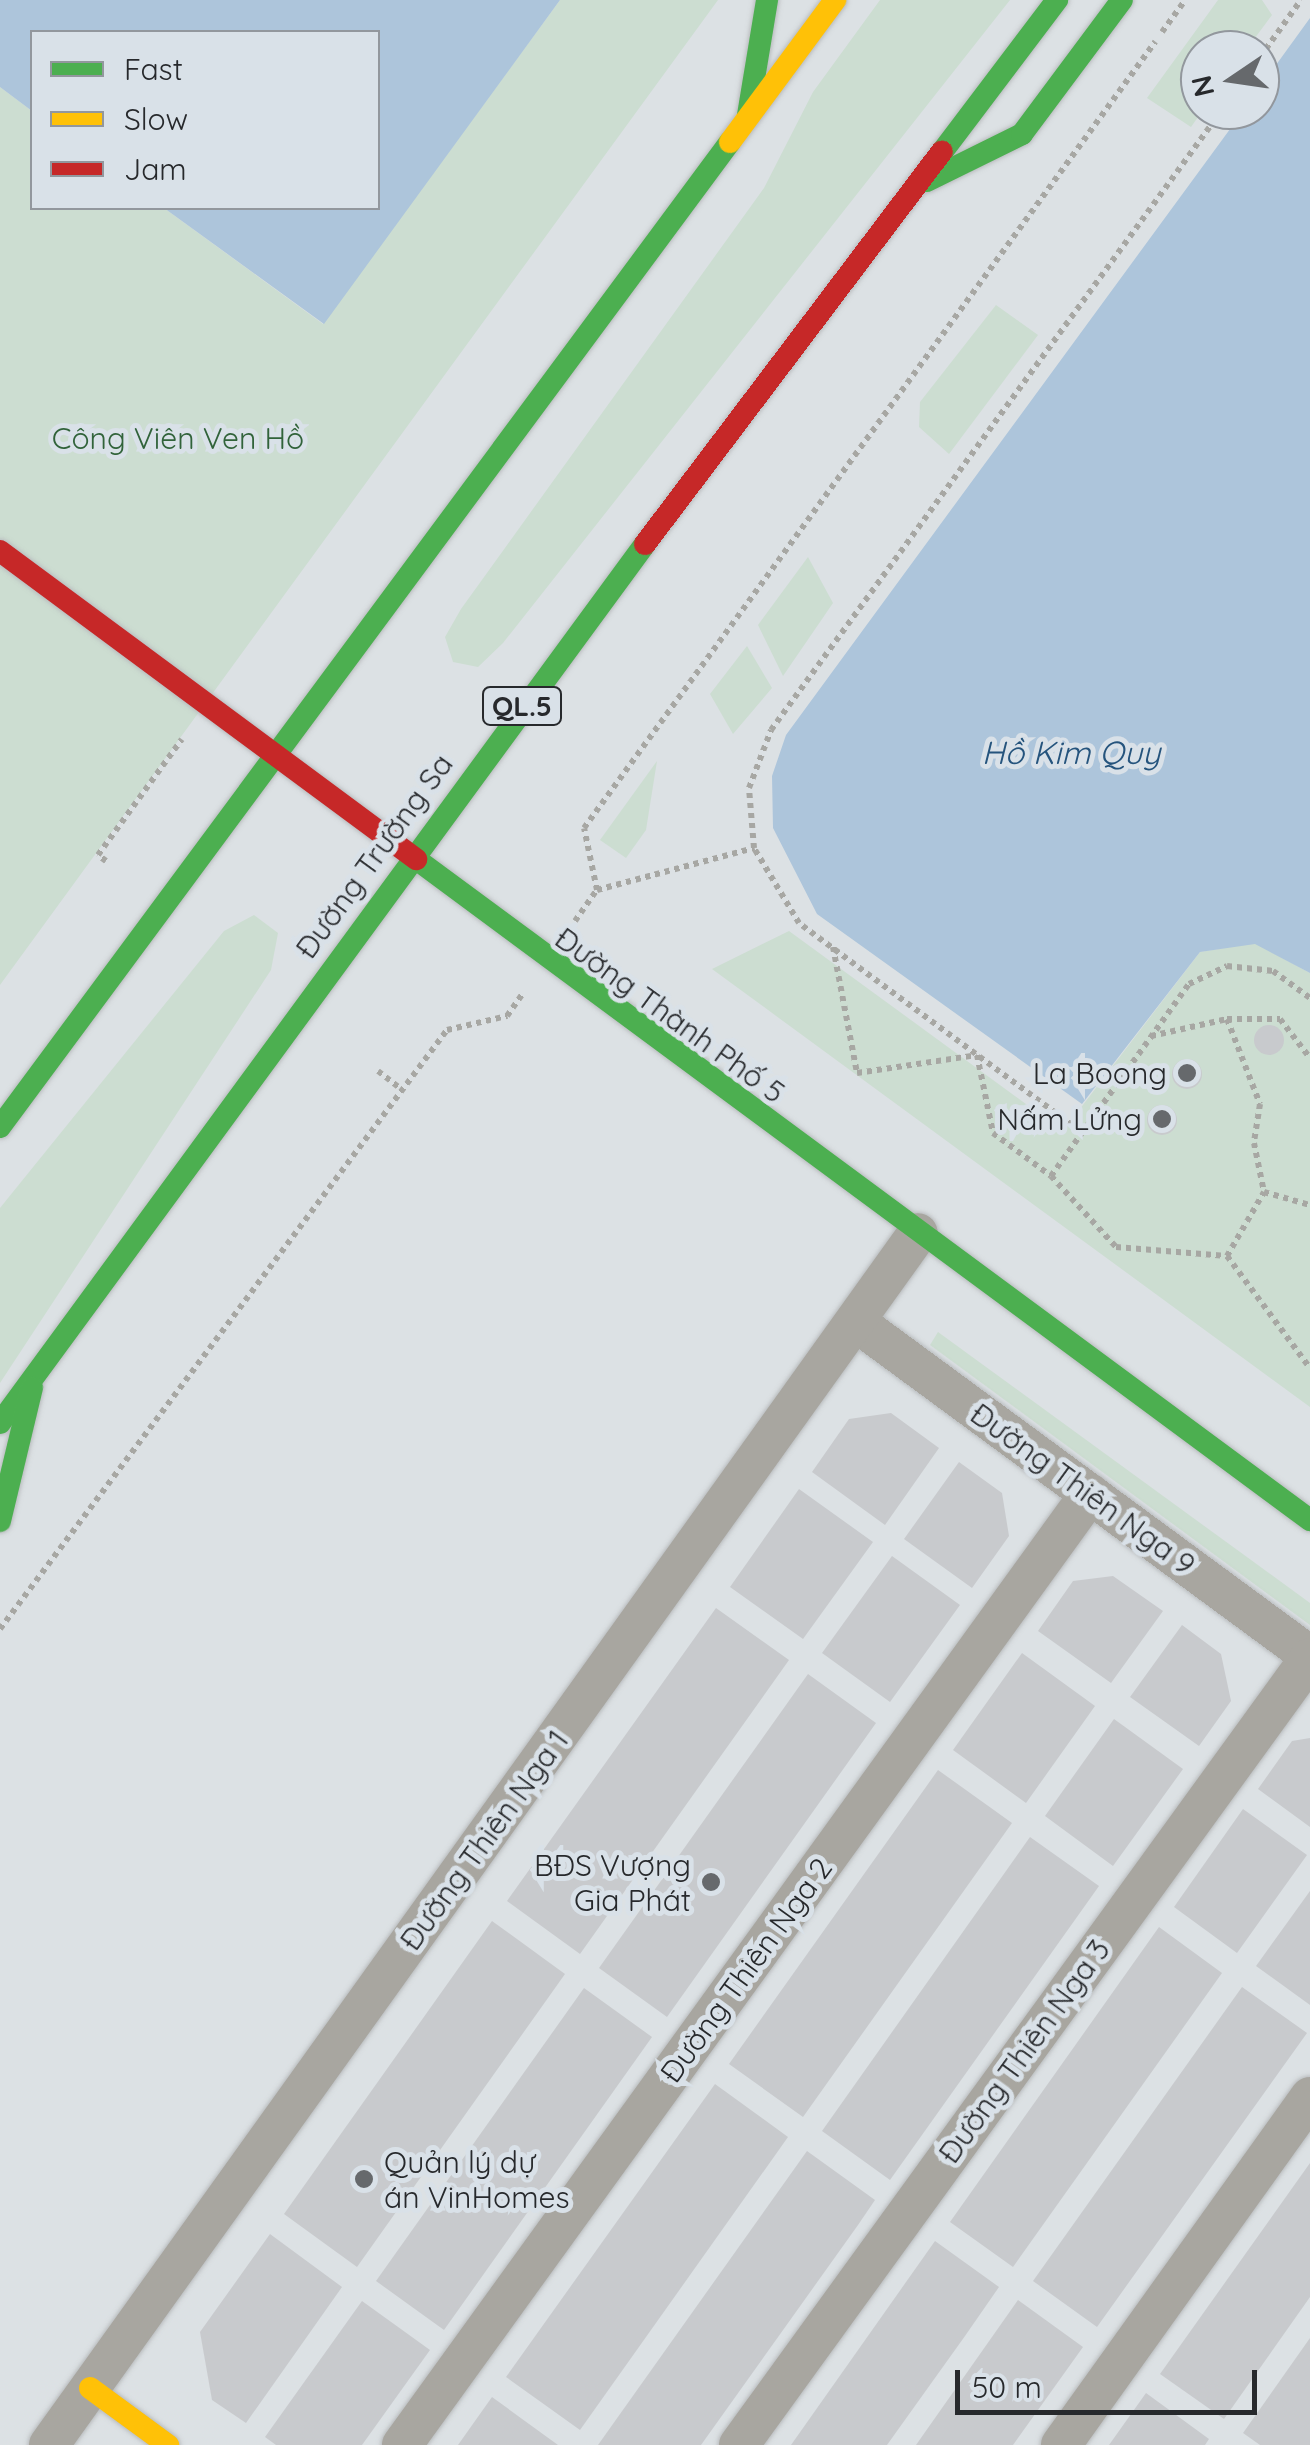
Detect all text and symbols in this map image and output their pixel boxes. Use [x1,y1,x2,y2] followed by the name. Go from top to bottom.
[30,30,380,210] legend
[1180,30,1280,130] north arrow
[124,50,183,88] text: Fast
[1183,72,1222,100] text: N
[124,100,188,138] text: Slow
[124,150,187,188] text: Jam
[52,420,304,456] park label: Công Viên Ven Hồ
[482,683,562,729] road number: QL.5
[982,733,1160,771] water label: Hồ Kim Quy
[288,747,460,965] street label: Đường Trường Sa
[548,920,792,1110] street label: Đường Thành Phố 5
[1033,1055,1167,1091] place label: La Boong
[1176,1062,1198,1084] marker: La Boong
[997,1101,1142,1137] place label: Nấm Lửng
[1151,1108,1173,1130] marker: Nấm Lửng
[964,1396,1202,1582] street label: Đường Thiên Nga 9
[392,1723,576,1957] street label: Đường Thiên Nga 1
[534,1847,691,1918] place label: BĐS Vượng Gia Phát
[653,1851,839,2089] street label: Đường Thiên Nga 2
[700,1871,722,1893] marker: BĐS Vượng Gia Phát
[931,1932,1117,2170] street label: Đường Thiên Nga 3
[384,2144,570,2214] place label: Quản lý dự án VinHomes
[353,2168,375,2190] marker: Quản lý dự án VinHomes
[960,2350,1262,2412] scale bar
[972,2368,1042,2406] text: 50 m

